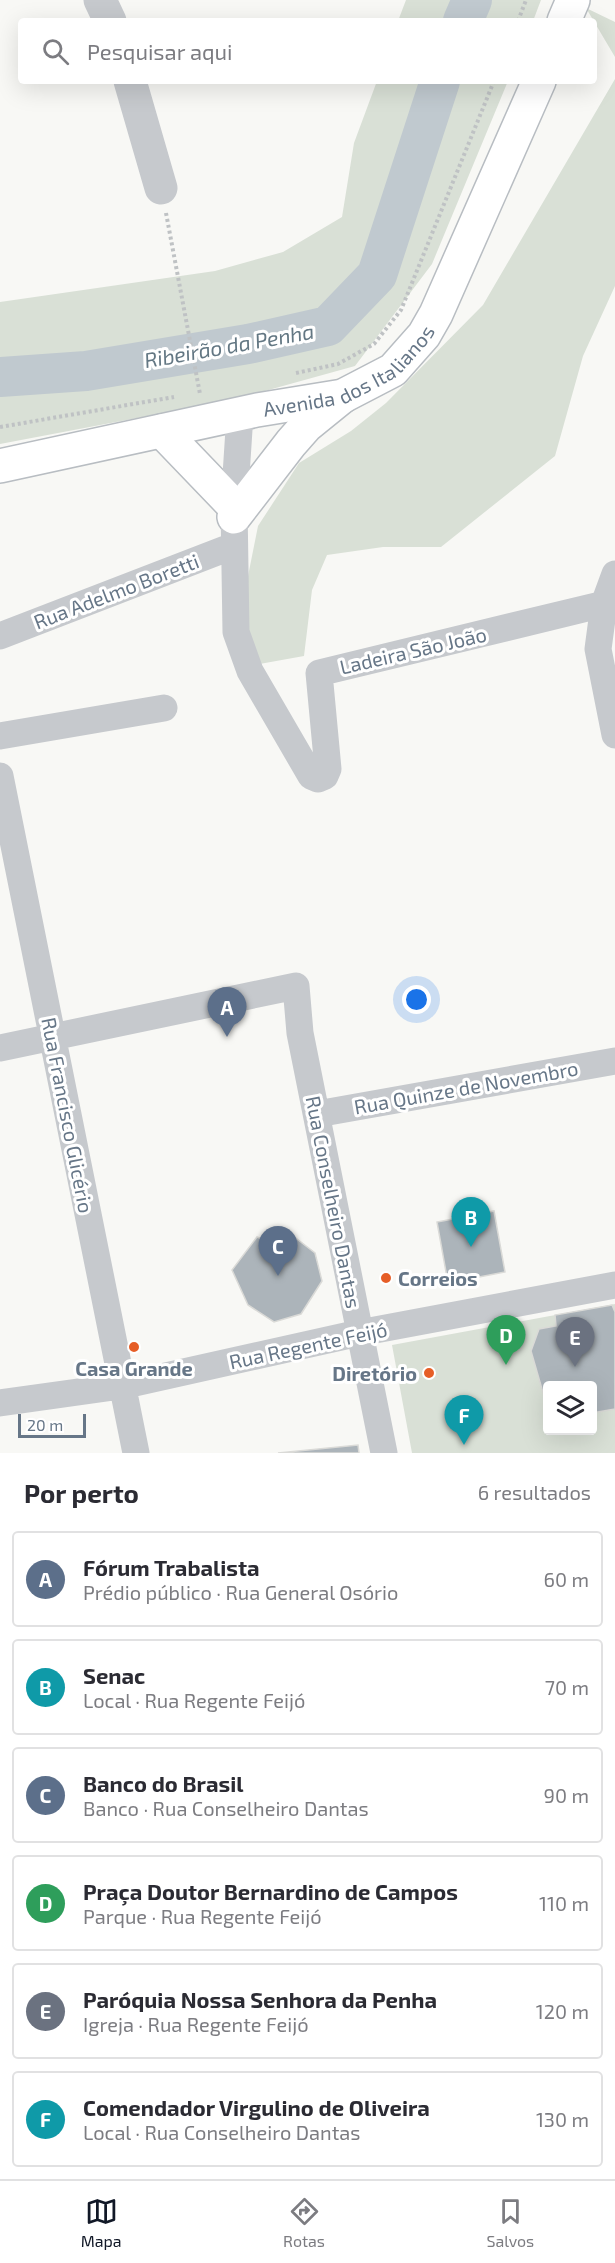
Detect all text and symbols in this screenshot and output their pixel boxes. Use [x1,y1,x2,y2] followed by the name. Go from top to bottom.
[18,18,597,84] search box
[39,35,72,68] icon: search
[87,38,233,64] text: Pesquisar aqui
[142,318,316,372] water label: Ribeirão da Penha
[261,321,439,421] street label: Avenida dos Italianos
[30,548,202,634] street label: Rua Adelmo Boretti
[337,621,489,679] street label: Ladeira São João
[402,985,431,1014] your location
[208,988,246,1037] pin: A
[37,1015,99,1215] street label: Rua Francisco Glicério
[352,1055,580,1119] street label: Rua Quinze de Novembro
[302,1094,366,1310] street label: Rua Conselheiro Dantas
[452,1198,490,1247] pin: B
[258,1226,298,1276] pin: C
[398,1266,478,1290] place label: Correios
[379,1271,393,1285] marker: Correios
[486,1316,526,1365] pin: D
[227,1317,389,1373] street label: Rua Regente Feijó
[556,1318,594,1367] pin: E
[127,1340,141,1354] marker: Casa Grande
[75,1356,193,1380] place label: Casa Grande
[332,1361,417,1385] place label: Diretório
[422,1366,436,1380] marker: Diretório
[543,1381,597,1435] map controls
[543,1381,597,1435] button: layers
[444,1396,484,1445] pin: F
[18,1411,86,1438] scale bar
[27,1415,63,1434] text: 20 m
[24,1477,139,1508] text: Por perto
[478,1480,591,1504] text: 6 resultados
[83,1554,260,1580] text: Fórum Trabalista
[39,1567,52,1591] text: A
[544,1567,589,1591] text: 60 m
[83,1580,398,1604] text: Prédio público · Rua General Osório
[83,1662,145,1688] text: Senac
[39,1675,52,1699] text: B
[545,1675,589,1699] text: 70 m
[83,1688,305,1712] text: Local · Rua Regente Feijó
[83,1770,243,1796] text: Banco do Brasil
[40,1783,51,1807] text: C
[544,1783,589,1807] text: 90 m
[83,1796,369,1820] text: Banco · Rua Conselheiro Dantas
[83,1878,458,1904] text: Praça Doutor Bernardino de Campos
[39,1891,52,1915] text: D
[539,1891,589,1915] text: 110 m
[83,1904,322,1928] text: Parque · Rua Regente Feijó
[83,1986,437,2012] text: Paróquia Nossa Senhora da Penha
[40,1999,51,2023] text: E
[536,1999,589,2023] text: 120 m
[83,2012,309,2036] text: Igreja · Rua Regente Feijó
[83,2094,430,2120] text: Comendador Virgulino de Oliveira
[40,2107,51,2131] text: F
[536,2107,589,2131] text: 130 m
[83,2120,360,2144] text: Local · Rua Conselheiro Dantas
[81,2195,122,2250] tab: Mapa
[283,2195,325,2250] tab: Rotas
[486,2195,534,2250] tab: Salvos

